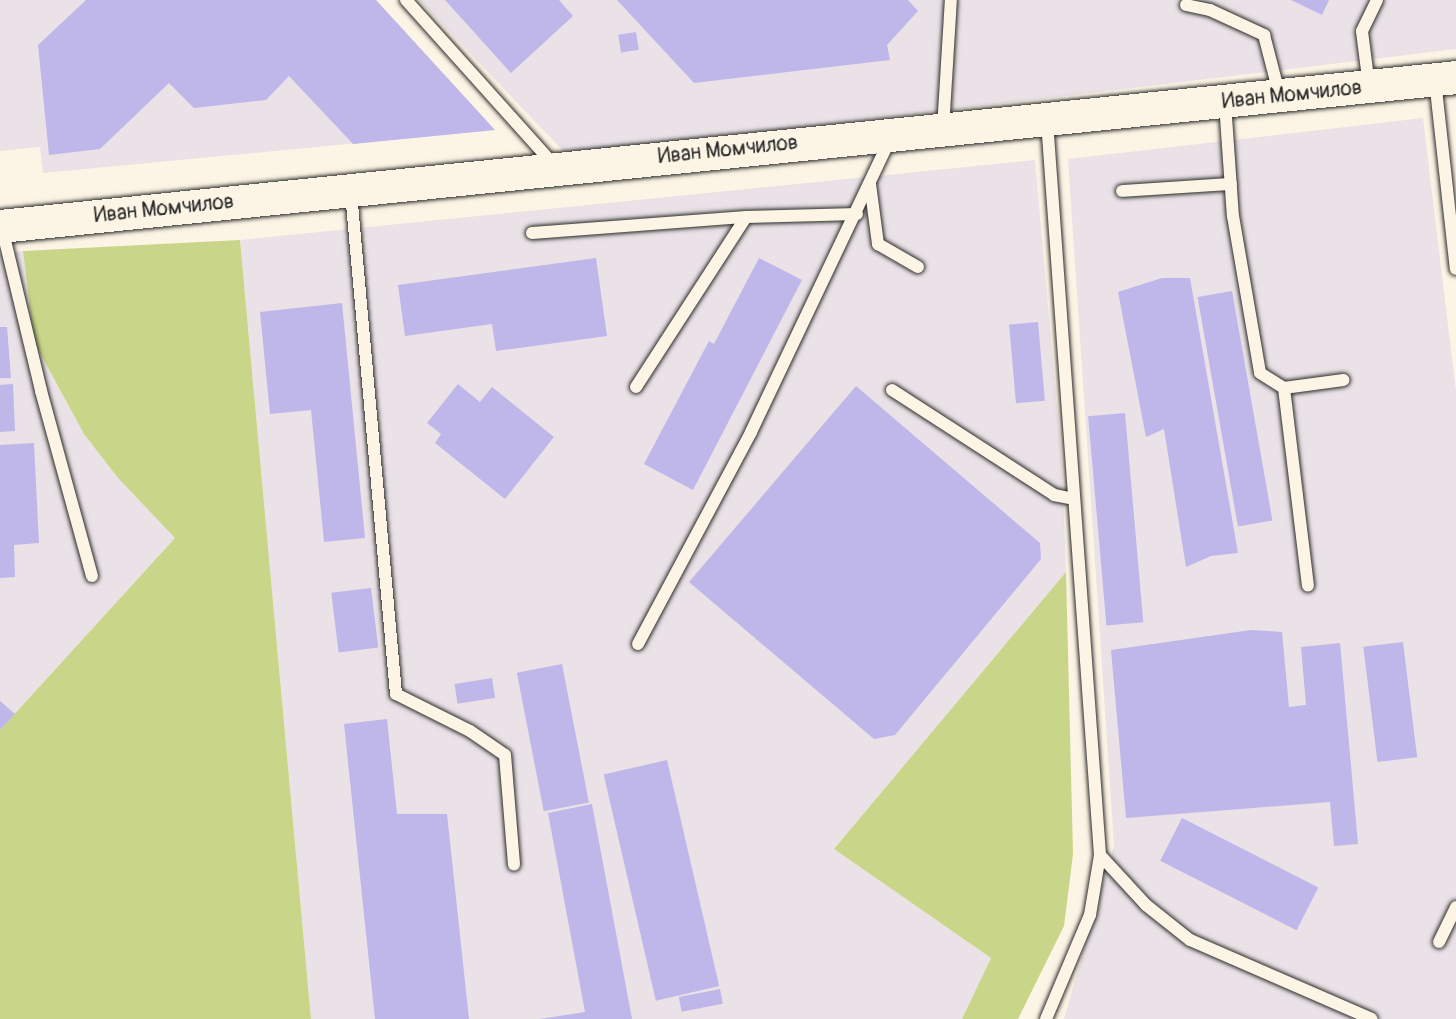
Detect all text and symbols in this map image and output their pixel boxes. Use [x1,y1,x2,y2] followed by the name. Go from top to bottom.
[1221,75,1363,115] street label: Иван Момчилов
[657,130,799,170] street label: Иван Момчилов
[93,189,235,229] street label: Иван Момчилов

